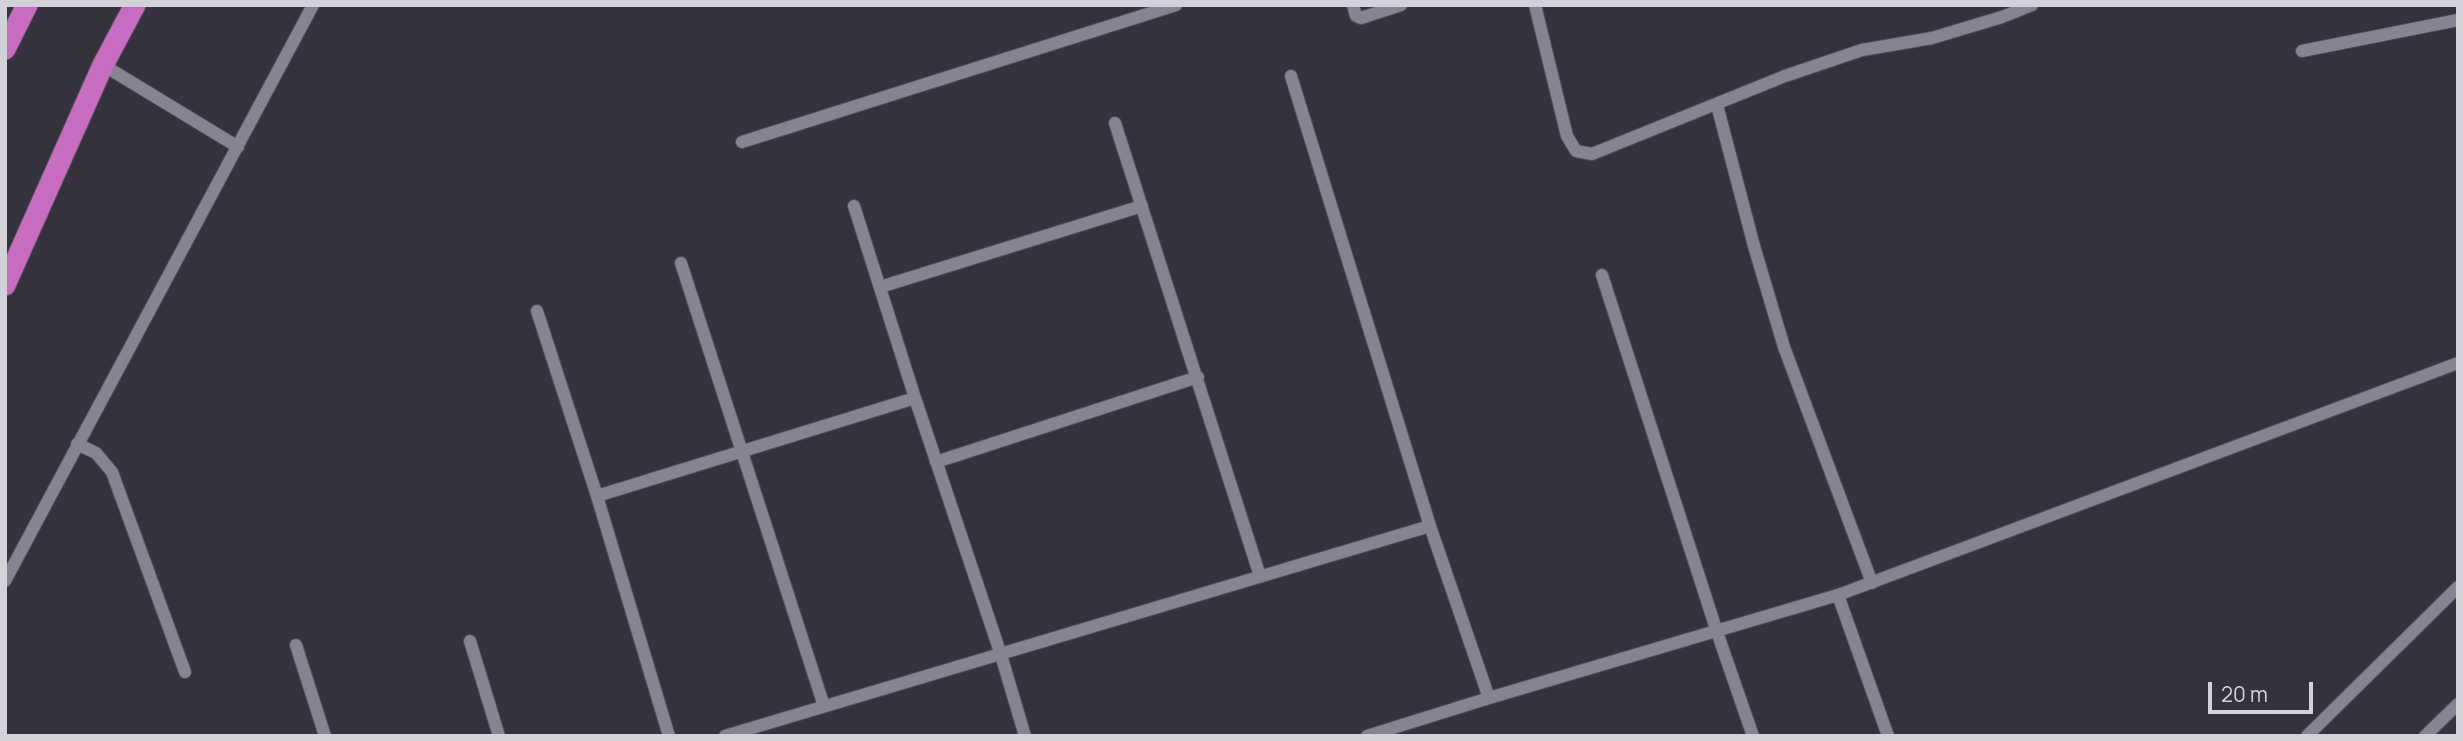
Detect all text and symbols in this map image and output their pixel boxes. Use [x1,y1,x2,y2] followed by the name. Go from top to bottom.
[2211,668,2316,712] scale bar
[2221,680,2268,708] text: 20 m

